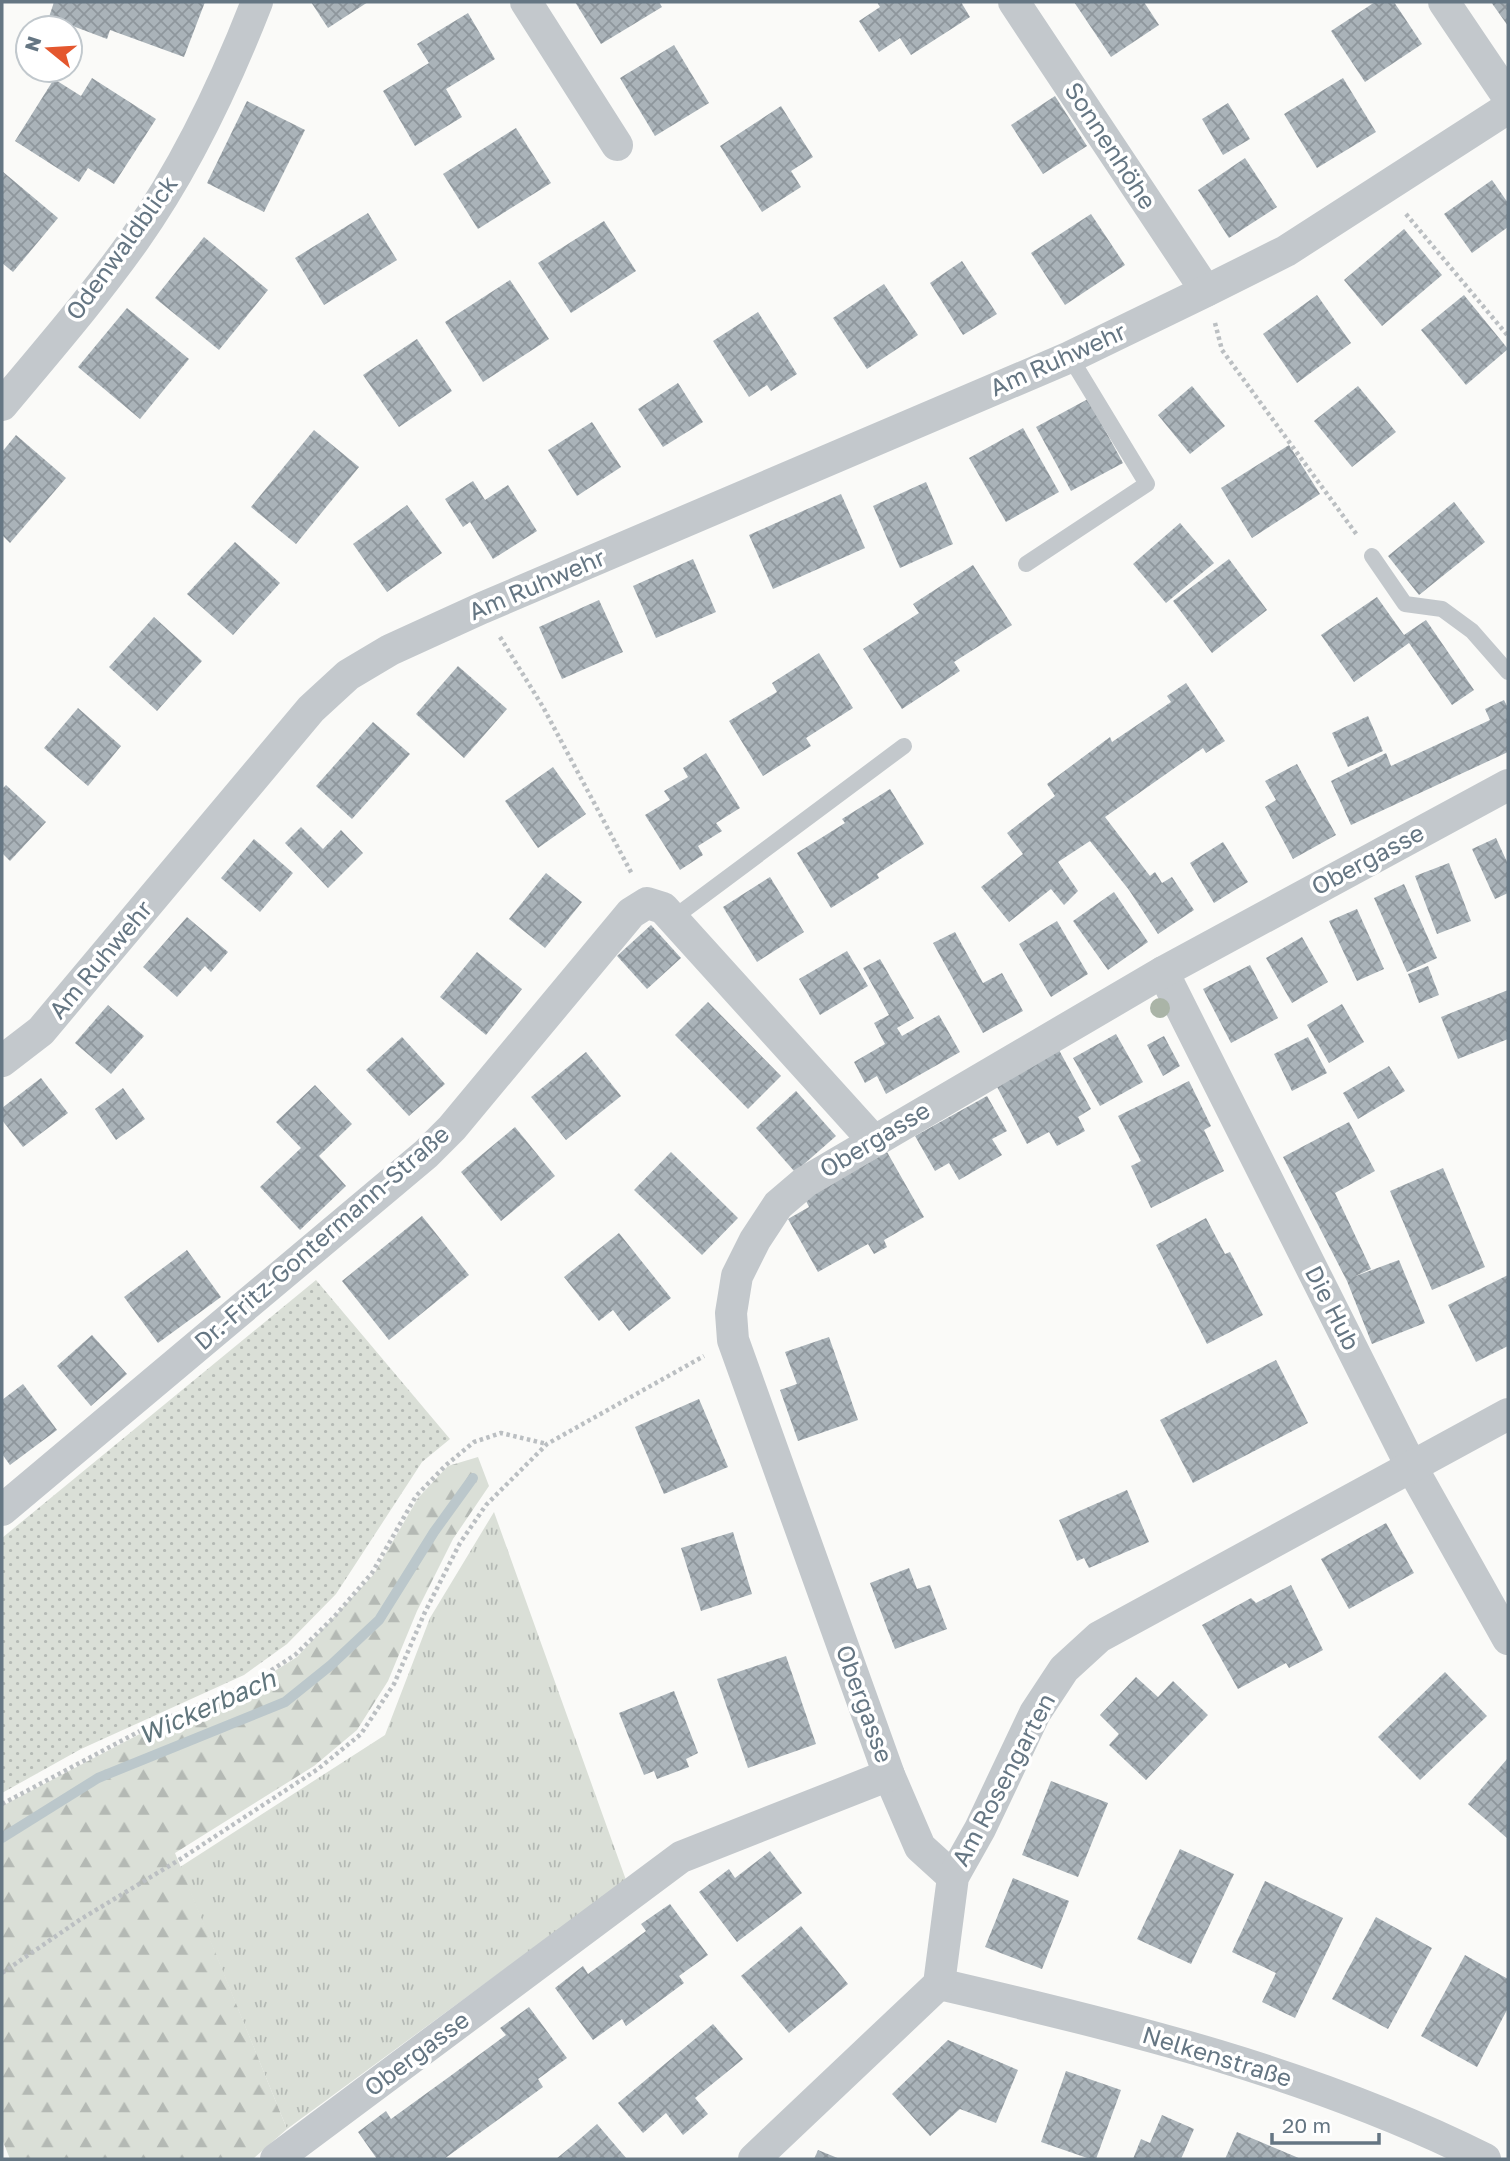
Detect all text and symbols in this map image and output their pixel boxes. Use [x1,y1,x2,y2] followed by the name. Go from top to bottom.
[14,14,84,84] north arrow
[19,33,46,54] text: N
[1059,76,1163,214] street label: Sonnenhöhe
[59,169,183,325] street label: Odenwaldblick
[985,316,1130,401] street label: Am Ruhwehr
[464,542,609,625] street label: Am Ruhwehr
[1306,817,1429,900] street label: Obergasse
[42,894,158,1024] street label: Am Ruhwehr
[814,1095,935,1183] street label: Obergasse
[188,1118,454,1355] street label: Dr.-Fritz-Gontermann-Straße
[1300,1260,1367,1354] street label: Die Hub
[831,1641,900,1766] street label: Obergasse
[134,1662,281,1750] water label: Wickerbach
[945,1688,1060,1871] street label: Am Rosengarten
[358,2004,474,2101] street label: Obergasse
[1139,2019,1296,2092] street label: Nelkenstraße
[1272,2102,1379,2146] scale bar
[1282,2112,1331,2138] text: 20 m

